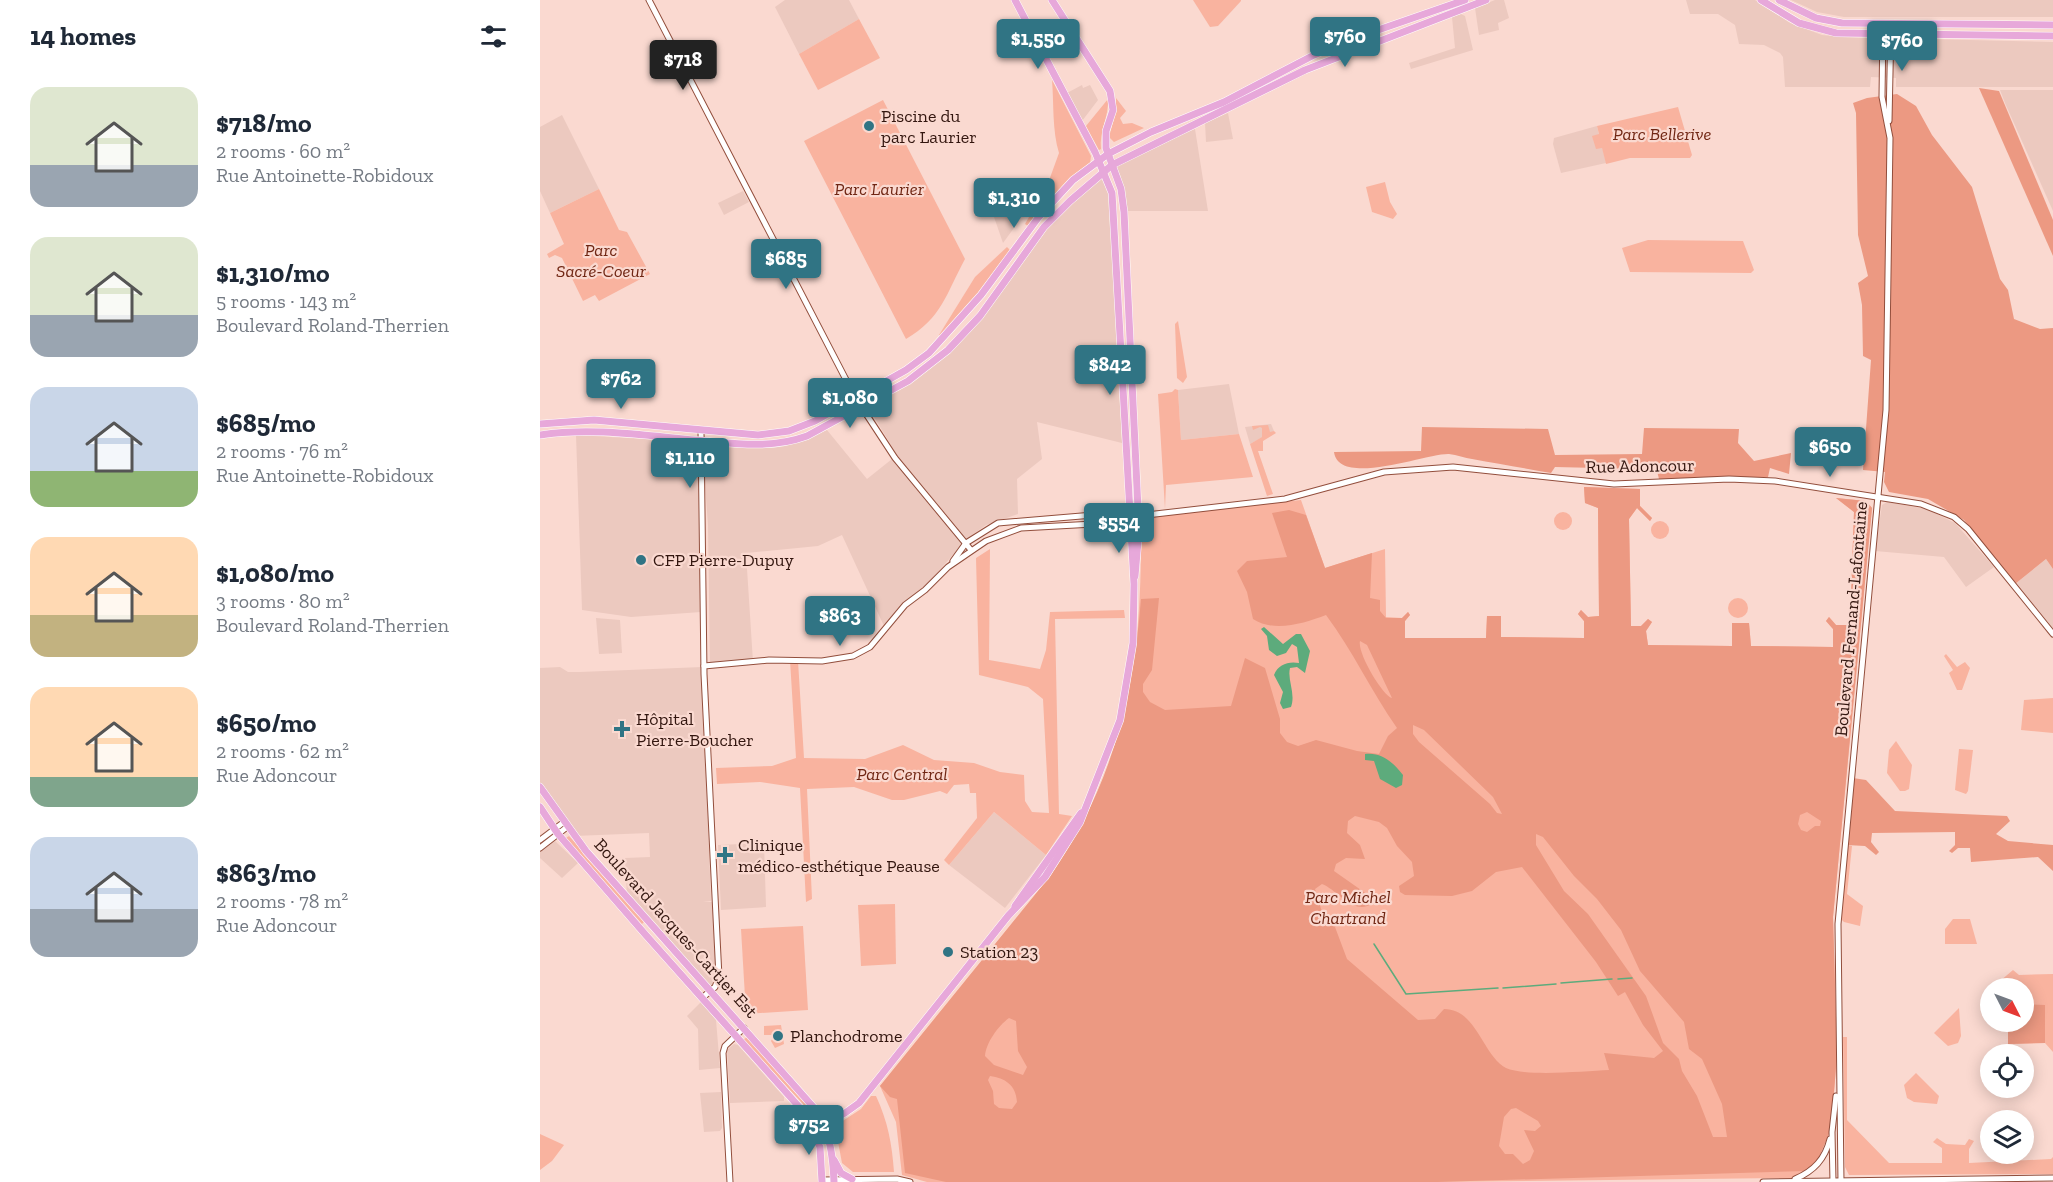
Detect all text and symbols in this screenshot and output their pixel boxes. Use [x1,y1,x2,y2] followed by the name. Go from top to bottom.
[1309,17,1381,68] pin: $760
[989,19,1087,70] pin: $1,550
[30,20,136,52] text: 14 homes
[477,20,510,53] icon: filters
[1866,21,1938,72] pin: $760
[1324,24,1366,48] text: $760
[1011,26,1065,50] text: $1,550
[1881,28,1923,52] text: $760
[647,40,719,91] pin: $718
[664,47,702,71] text: $718
[881,105,977,148] place label: Piscine du parc Laurier
[216,107,312,139] text: $718/mo
[78,111,150,183] icon: home
[862,119,876,133] marker: Piscine du parc Laurier
[1613,123,1712,145] park label: Parc Bellerive
[216,139,350,163] text: 2 rooms · 60 m²
[216,163,434,187] text: Rue Antoinette-Robidoux
[834,178,925,200] park label: Parc Laurier
[965,178,1063,229] pin: $1,310
[988,185,1040,209] text: $1,310
[556,239,647,282] park label: Parc Sacré-Coeur
[750,239,822,290] pin: $685
[765,246,807,270] text: $685
[216,257,330,289] text: $1,310/mo
[78,261,150,333] icon: home
[216,289,356,313] text: 5 rooms · 143 m²
[216,313,449,337] text: Boulevard Roland-Therrien
[1074,345,1146,396] pin: $842
[1089,352,1131,376] text: $842
[585,359,657,410] pin: $762
[600,366,642,390] text: $762
[801,378,899,429] pin: $1,080
[822,385,878,409] text: $1,080
[216,407,316,439] text: $685/mo
[78,411,150,483] icon: home
[1794,427,1866,478] pin: $650
[1809,434,1851,458] text: $650
[641,438,739,489] pin: $1,110
[216,439,348,463] text: 2 rooms · 76 m²
[665,445,715,469] text: $1,110
[1585,454,1695,478] street label: Rue Adoncour
[216,463,434,487] text: Rue Antoinette-Robidoux
[1830,501,1872,737] street label: Boulevard Fernand-Lafontaine
[1083,503,1155,554] pin: $554
[1098,510,1140,534] text: $554
[653,549,794,571] place label: CFP Pierre-Dupuy
[634,553,648,567] marker: CFP Pierre-Dupuy
[216,557,334,589] text: $1,080/mo
[78,561,150,633] icon: home
[216,589,350,613] text: 3 rooms · 80 m²
[804,596,876,647] pin: $863
[819,603,861,627] text: $863
[216,613,449,637] text: Boulevard Roland-Therrien
[216,707,316,739] text: $650/mo
[636,708,754,751] place label: Hôpital Pierre-Boucher
[78,711,150,783] icon: home
[613,720,631,738] marker: Hôpital Pierre-Boucher
[216,739,349,763] text: 2 rooms · 62 m²
[216,763,337,787] text: Rue Adoncour
[856,763,948,785] park label: Parc Central
[590,834,763,1022] street label: Boulevard Jacques-Cartier Est
[738,834,940,877] place label: Clinique médico-esthétique Peause
[716,846,734,864] marker: Clinique médico-esthétique Peause
[216,857,316,889] text: $863/mo
[78,861,150,933] icon: home
[1305,886,1391,929] park label: Parc Michel Chartrand
[216,889,348,913] text: 2 rooms · 78 m²
[216,913,337,937] text: Rue Adoncour
[960,941,1039,963] place label: Station 23
[941,945,955,959] marker: Station 23
[1980,978,2034,1032] north arrow
[1980,978,2034,1164] map controls
[790,1025,902,1047] place label: Planchodrome
[771,1029,785,1043] marker: Planchodrome
[1980,1044,2034,1098] button: locate
[773,1105,845,1156] pin: $752
[1980,1110,2034,1164] button: layers
[789,1112,829,1136] text: $752

